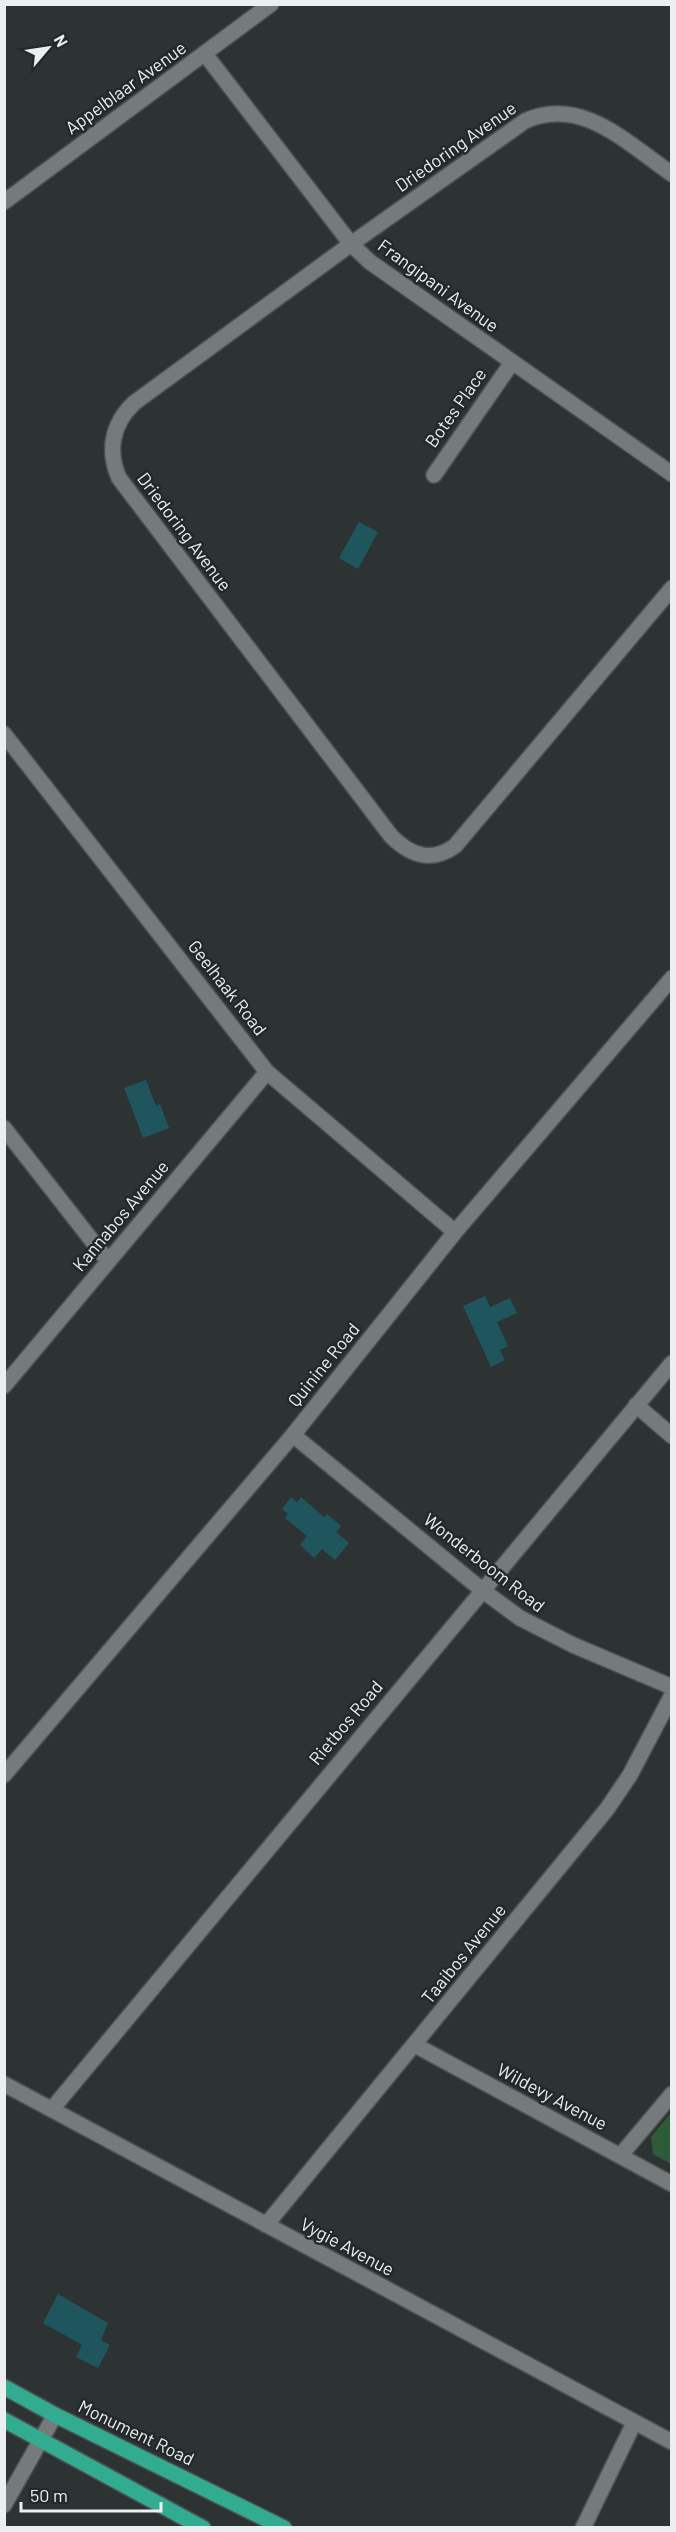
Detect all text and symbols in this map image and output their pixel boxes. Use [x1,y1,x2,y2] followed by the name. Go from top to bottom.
[18,18,78,78] north arrow
[51,31,72,50] text: N
[61,36,190,138] street label: Appelblaar Avenue
[391,96,520,196] street label: Driedoring Avenue
[374,234,503,336] street label: Frangipani Avenue
[420,363,491,451] street label: Botes Place
[133,468,237,595] street label: Driedoring Avenue
[184,935,272,1039] street label: Geelhaak Road
[68,1156,173,1275] street label: Kannabos Avenue
[283,1318,364,1411] street label: Quinine Road
[420,1508,550,1616] street label: Wonderboom Road
[304,1676,387,1769] street label: Rietbos Road
[416,1899,510,2008] street label: Taaibos Avenue
[494,2058,611,2134] street label: Wildevy Avenue
[297,2212,398,2280] street label: Vygie Avenue
[75,2395,198,2470] street label: Monument Road
[21,2475,160,2513] scale bar
[30,2484,68,2506] text: 50 m

